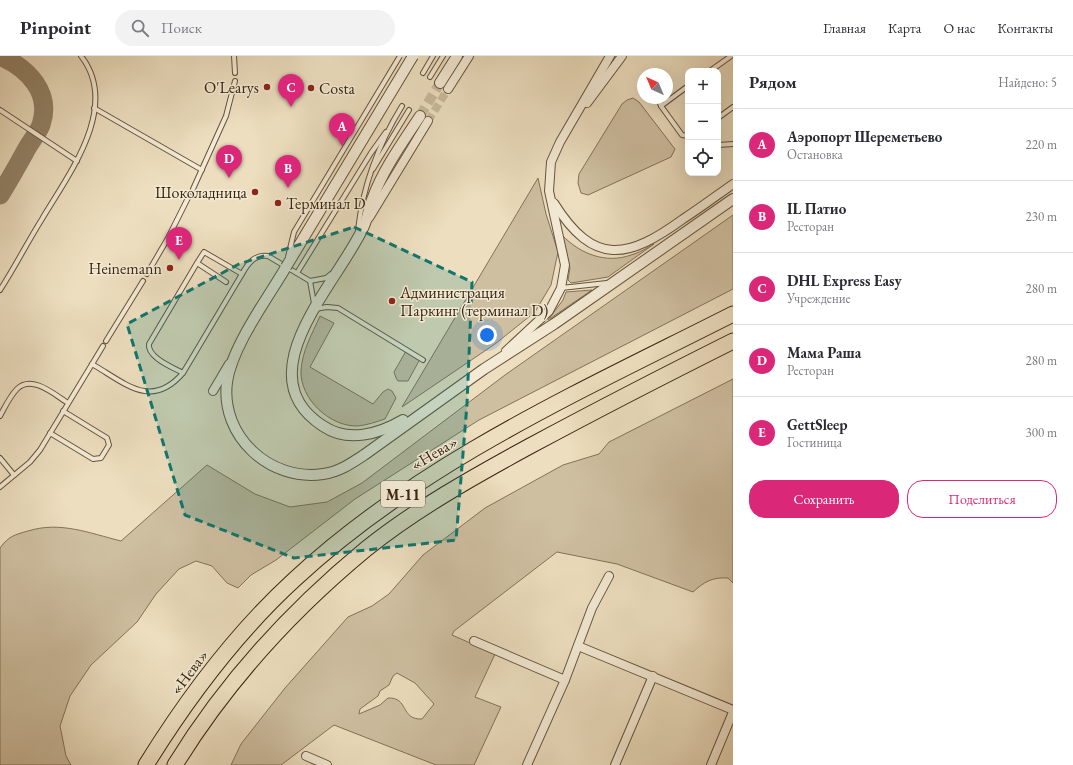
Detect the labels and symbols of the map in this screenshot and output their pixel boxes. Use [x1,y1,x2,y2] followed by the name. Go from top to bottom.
[637,68,673,104] north arrow
[278,74,304,107] pin: C
[204,77,259,98] place label: O'Learys
[319,78,355,99] place label: Costa
[262,82,272,92] marker: O'Learys
[306,83,316,93] marker: Costa
[329,113,355,146] pin: A
[216,145,242,178] pin: D
[275,155,301,188] pin: B
[155,182,248,203] place label: Шоколадница
[250,187,260,197] marker: Шоколадница
[286,193,366,214] place label: Терминал D
[273,198,283,208] marker: Терминал D
[166,227,192,260] pin: E
[88,258,163,279] place label: Heinemann
[165,263,175,273] marker: Heinemann
[399,282,548,321] place label: Администрация Паркинг (терминал D)
[387,296,397,306] marker: Администрация Паркинг (терминал D)
[477,325,497,345] your location
[407,431,461,475] street label: «Нева»
[381,481,425,507] road number: М-11
[165,645,213,699] street label: «Нева»

